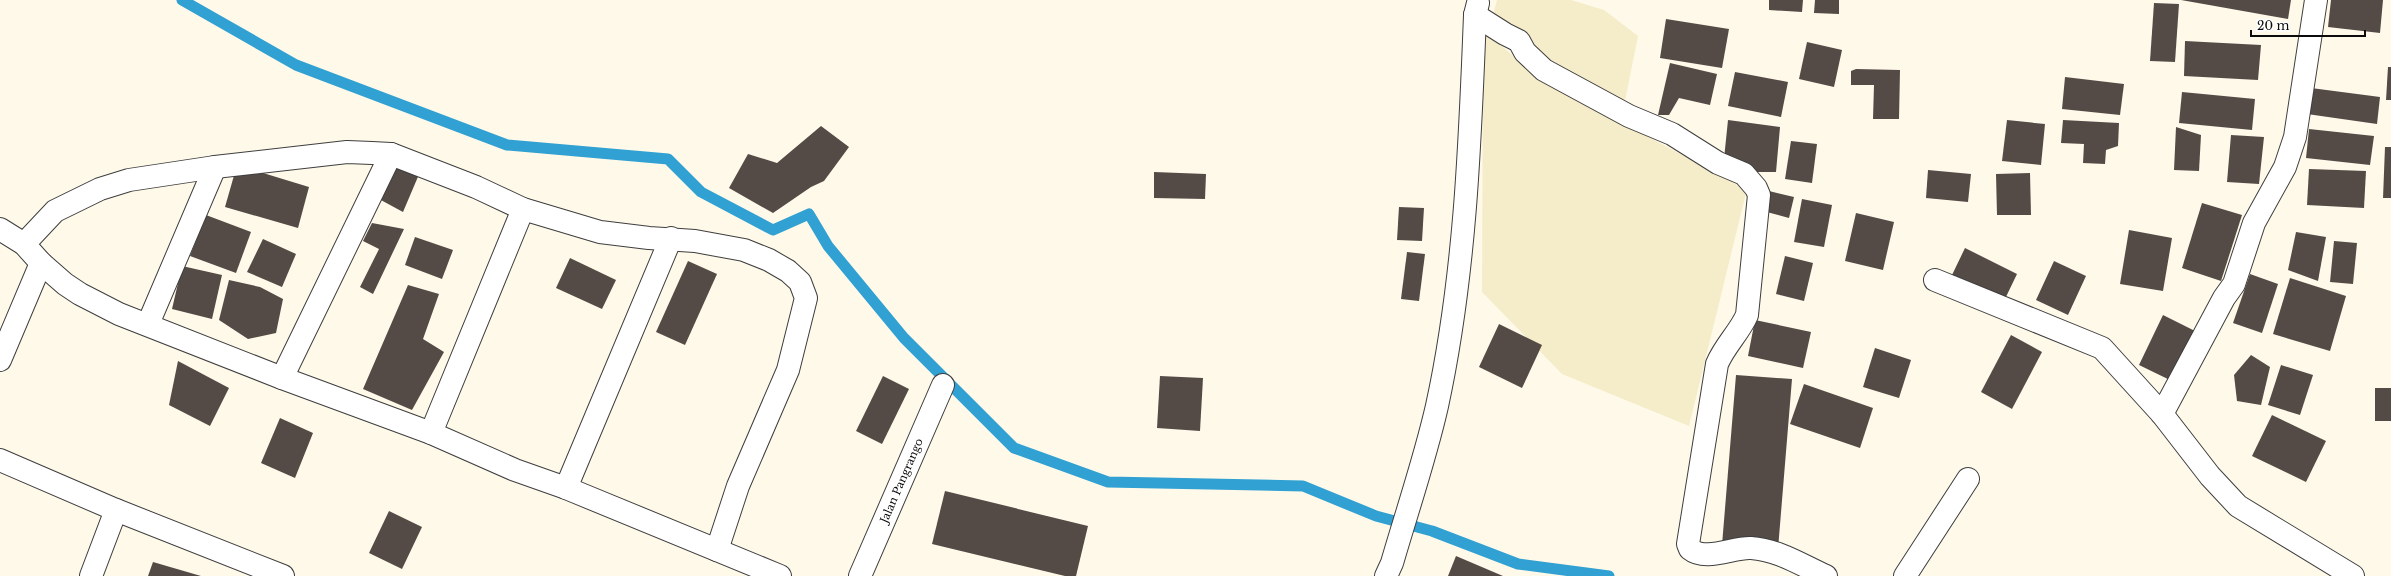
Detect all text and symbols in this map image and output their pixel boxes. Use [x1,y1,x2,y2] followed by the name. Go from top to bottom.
[2251,12,2365,38] scale bar
[2257,18,2289,33] text: 20 m
[876,436,926,527] street label: Jalan Pangrango

